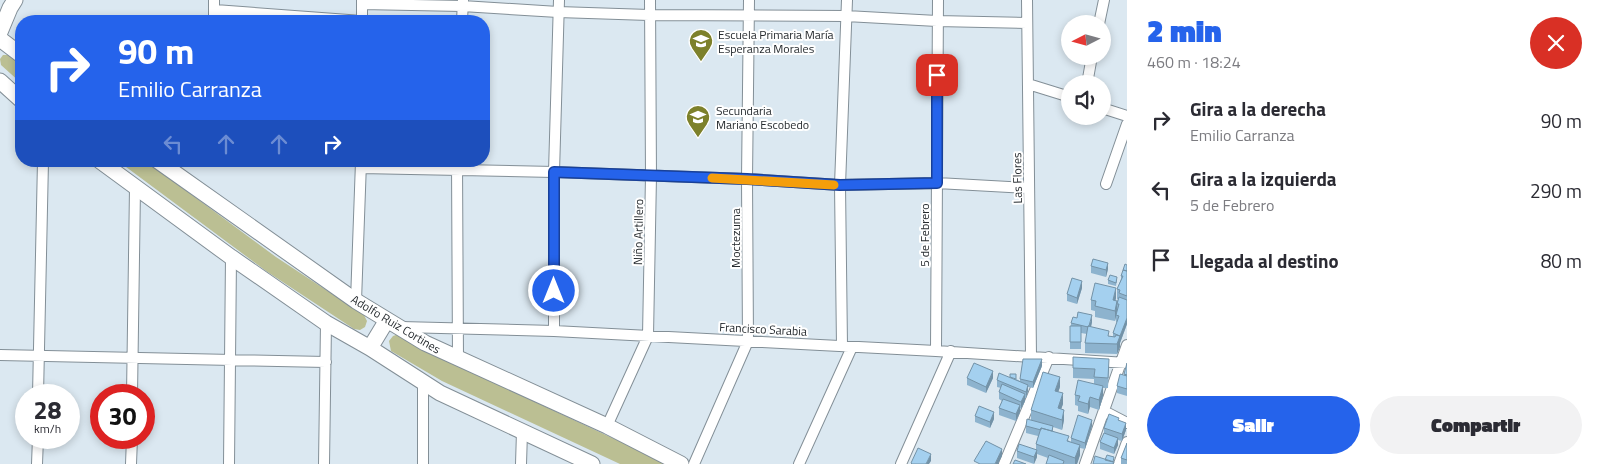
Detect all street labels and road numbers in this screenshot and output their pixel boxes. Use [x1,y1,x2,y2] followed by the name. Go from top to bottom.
[1007,152,1027,204] street label: Las Flores
[628,199,648,265] street label: Niño Artillero
[915,203,934,267] street label: 5 de Febrero
[726,208,745,268] street label: Moctezuma
[348,290,445,359] street label: Adolfo Ruiz Cortines
[719,317,807,341] street label: Francisco Sarabia

